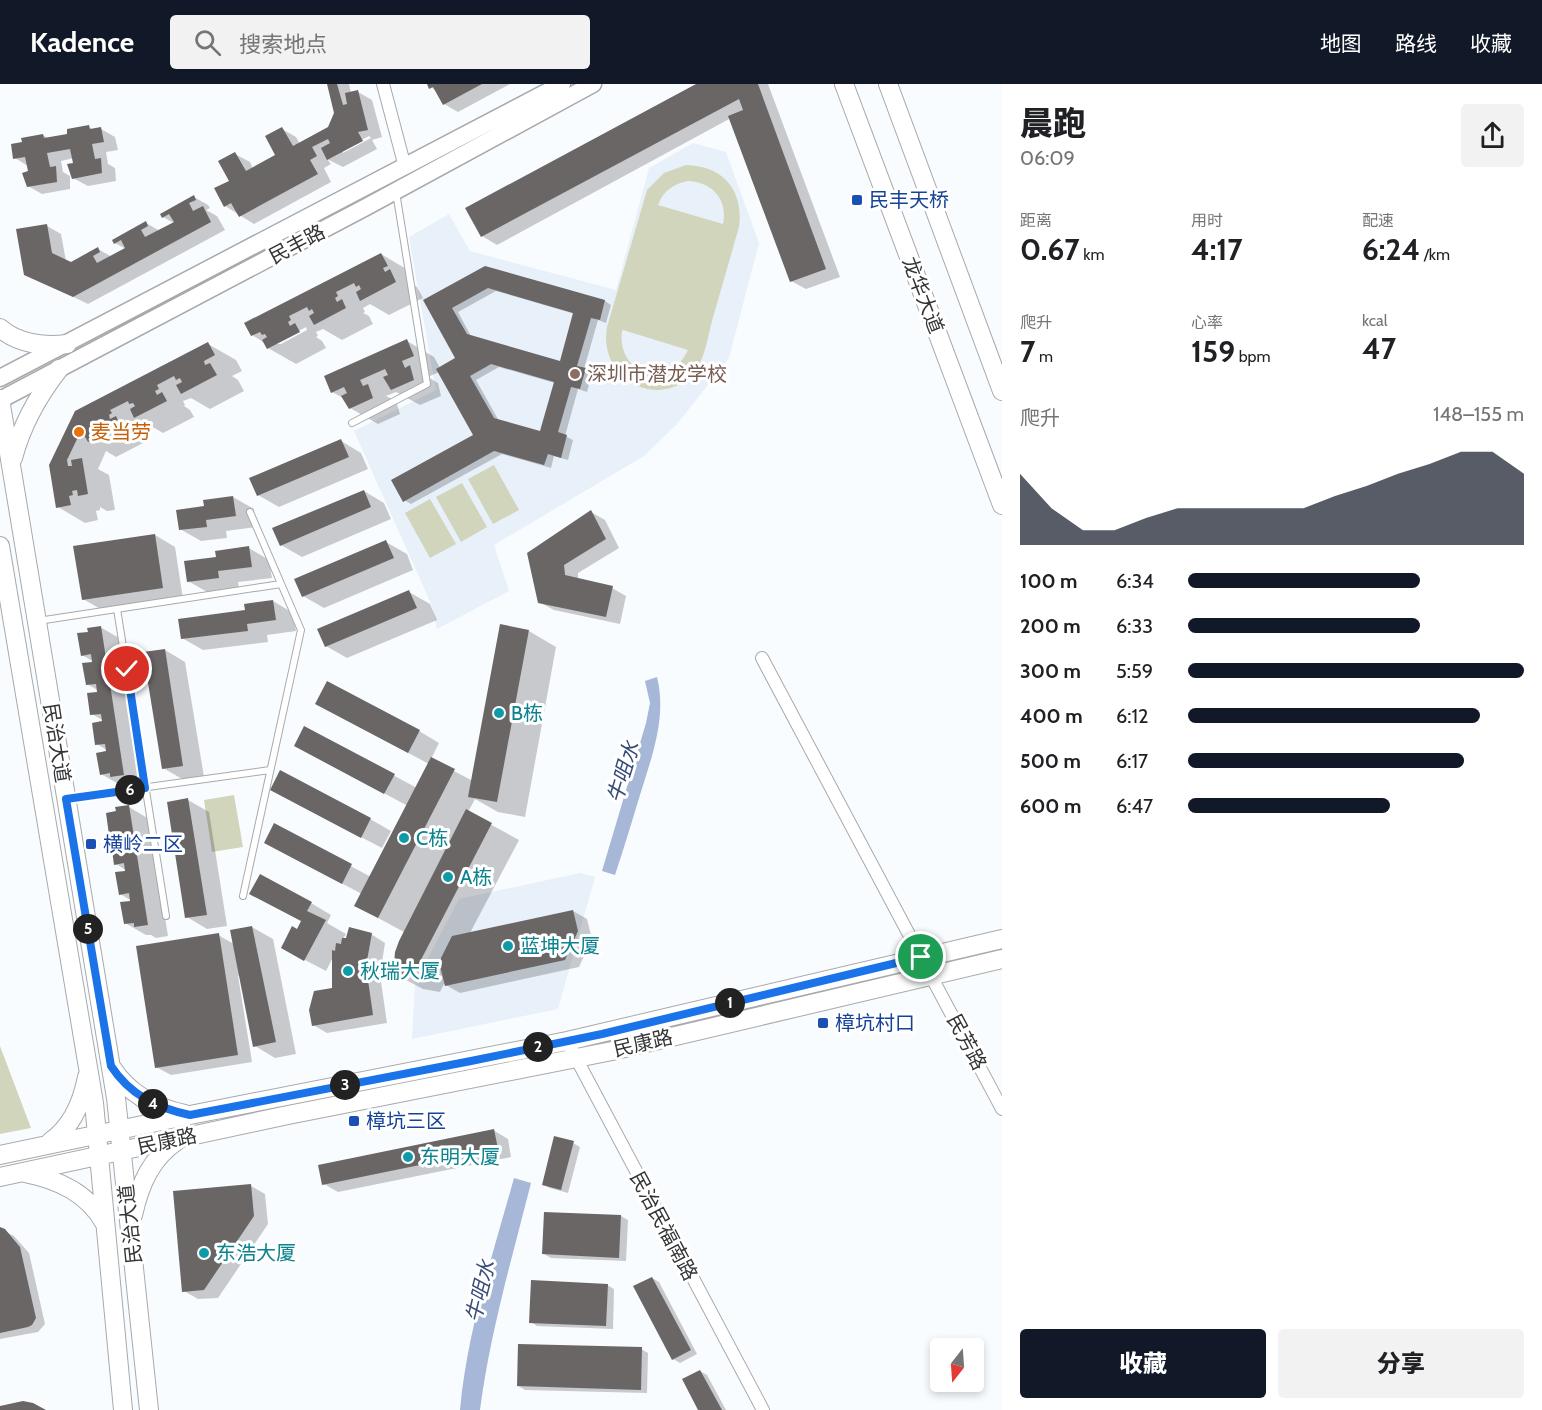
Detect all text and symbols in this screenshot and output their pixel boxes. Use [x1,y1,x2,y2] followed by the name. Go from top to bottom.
[170,15,590,69] search box
[30,25,134,59] text: Kadence
[191,26,224,59] icon: search
[239,31,327,58] text: 搜索地点
[1320,31,1362,56] text: 地图
[1395,31,1437,56] text: 路线
[1470,31,1512,56] text: 收藏
[1020,103,1086,143] text: 晨跑
[1461,104,1524,167] button: share
[1020,146,1075,170] text: 06:09
[869,188,949,212] place label: 民丰天桥
[850,193,864,207] marker: 民丰天桥
[1020,211,1052,230] text: 距离
[1191,211,1223,230] text: 用时
[1362,211,1394,230] text: 配速
[265,219,329,269] street label: 民丰路
[1020,231,1080,268] text: 0.67
[1191,231,1243,268] text: 4:17
[1362,231,1420,268] text: 6:24
[1080,245,1104,264] text: km
[1420,245,1450,264] text: /km
[897,253,949,337] street label: 龙华大道
[1362,311,1388,330] text: kcal
[1020,313,1052,332] text: 爬升
[1191,313,1223,332] text: 心率
[1362,330,1396,367] text: 47
[1020,333,1035,370] text: 7
[1191,333,1235,370] text: 159
[1035,347,1053,366] text: m
[1235,347,1270,366] text: bpm
[587,362,727,386] place label: 深圳市潜龙学校
[568,367,582,381] marker: 深圳市潜龙学校
[1433,402,1524,426] text: 148–155 m
[1020,406,1060,430] text: 爬升
[91,420,151,444] place label: 麦当劳
[72,425,86,439] marker: 麦当劳
[1020,569,1078,593] text: 100 m
[1116,569,1154,593] text: 6:34
[1020,614,1081,638] text: 200 m
[1116,614,1153,638] text: 6:33
[101,643,152,694] pin
[110,652,143,685] icon: check
[1020,659,1081,683] text: 300 m
[1116,659,1153,683] text: 5:59
[511,701,543,725] place label: B栋
[39,702,75,784] street label: 民治大道
[1020,704,1083,728] text: 400 m
[1116,704,1149,728] text: 6:12
[492,706,506,720] marker: B栋
[602,737,644,806] water label: 牛咀水
[1020,749,1081,773] text: 500 m
[1116,749,1148,773] text: 6:17
[115,775,145,805] pin: 6
[126,780,135,799] text: 6
[1020,794,1081,818] text: 600 m
[1116,794,1153,818] text: 6:47
[416,826,448,850] place label: C栋
[397,831,411,845] marker: C栋
[103,832,183,856] place label: 横岭二区
[84,837,98,851] marker: 横岭二区
[460,865,492,889] place label: A栋
[441,870,455,884] marker: A栋
[73,914,103,944] pin: 5
[84,919,92,938] text: 5
[895,931,946,982] pin
[520,934,600,958] place label: 蓝坤大厦
[501,939,515,953] marker: 蓝坤大厦
[904,940,937,973] icon: arrive
[360,959,440,983] place label: 秋瑞大厦
[341,964,355,978] marker: 秋瑞大厦
[715,988,745,1018] pin: 1
[727,993,733,1012] text: 1
[942,1010,992,1074] street label: 民芳路
[835,1011,915,1035] place label: 樟坑村口
[816,1016,830,1030] marker: 樟坑村口
[611,1025,675,1061] street label: 民康路
[523,1032,553,1062] pin: 2
[534,1037,542,1056] text: 2
[330,1070,360,1100] pin: 3
[341,1075,349,1094] text: 3
[138,1089,168,1119] pin: 4
[148,1094,158,1113] text: 4
[366,1109,446,1133] place label: 樟坑三区
[347,1114,361,1128] marker: 樟坑三区
[135,1123,199,1159] street label: 民康路
[420,1145,500,1169] place label: 东明大厦
[401,1150,415,1164] marker: 东明大厦
[625,1167,703,1285] street label: 民治民福南路
[114,1183,146,1265] street label: 民治大道
[216,1241,296,1265] place label: 东浩大厦
[197,1246,211,1260] marker: 东浩大厦
[460,1256,500,1325] water label: 牛咀水
[1020,1329,1266,1398] button: 收藏
[1278,1329,1524,1398] button: 分享
[930,1338,984,1392] north arrow
[930,1338,984,1392] map controls

